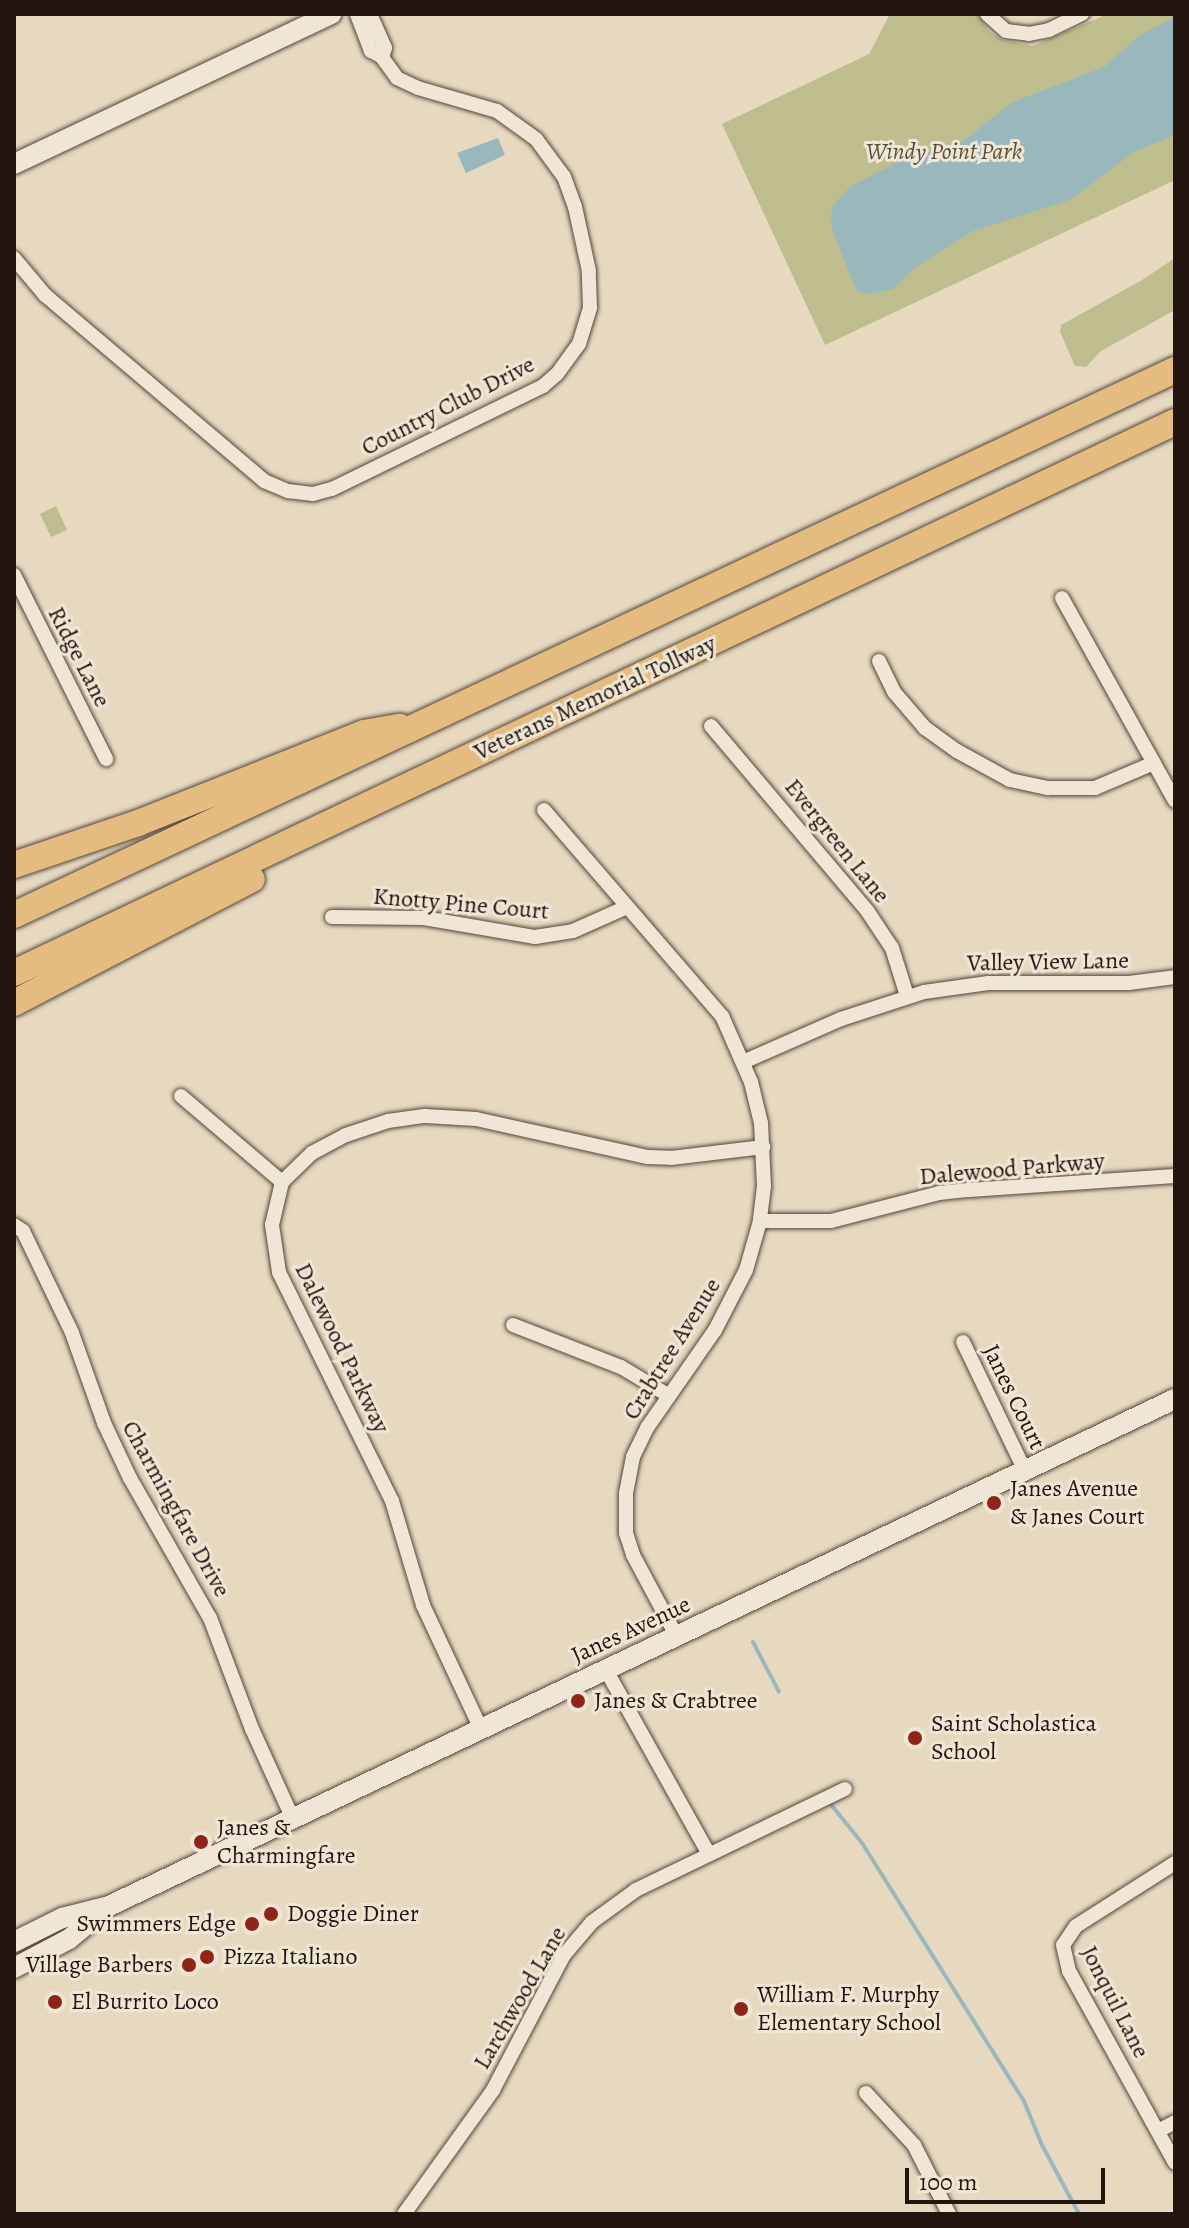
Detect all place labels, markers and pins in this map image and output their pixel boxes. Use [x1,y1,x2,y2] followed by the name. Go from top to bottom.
[1010,1475,1145,1531] place label: Janes Avenue & Janes Court
[985,1494,1003,1512] marker: Janes Avenue & Janes Court
[594,1687,757,1715] place label: Janes & Crabtree
[569,1692,587,1710] marker: Janes & Crabtree
[931,1710,1097,1766] place label: Saint Scholastica School
[906,1729,924,1747] marker: Saint Scholastica School
[217,1814,355,1870] place label: Janes & Charmingfare
[192,1833,210,1851] marker: Janes & Charmingfare
[287,1900,419,1928] place label: Doggie Diner
[262,1905,280,1923] marker: Doggie Diner
[77,1910,236,1938] place label: Swimmers Edge
[243,1915,261,1933] marker: Swimmers Edge
[223,1943,357,1971] place label: Pizza Italiano
[198,1948,216,1966] marker: Pizza Italiano
[26,1951,173,1979] place label: Village Barbers
[180,1956,198,1974] marker: Village Barbers
[757,1981,941,2037] place label: William F. Murphy Elementary School
[71,1988,219,2016] place label: El Burrito Loco
[46,1993,64,2011] marker: El Burrito Loco
[732,2000,750,2018] marker: William F. Murphy Elementary School

